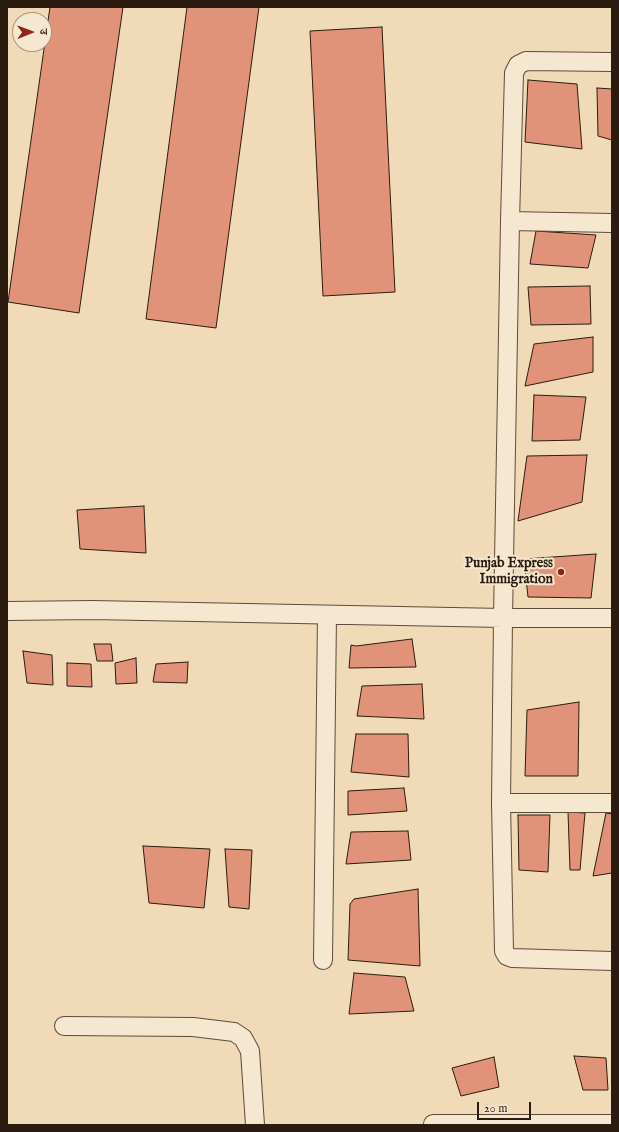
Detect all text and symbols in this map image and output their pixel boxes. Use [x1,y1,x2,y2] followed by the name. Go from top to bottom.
[12,12,52,52] north arrow
[36,29,50,35] text: उ
[465,556,553,588] place label: Punjab Express Immigration
[556,567,566,577] marker: Punjab Express Immigration
[479,1094,533,1120] scale bar
[484,1101,507,1116] text: 20 m

